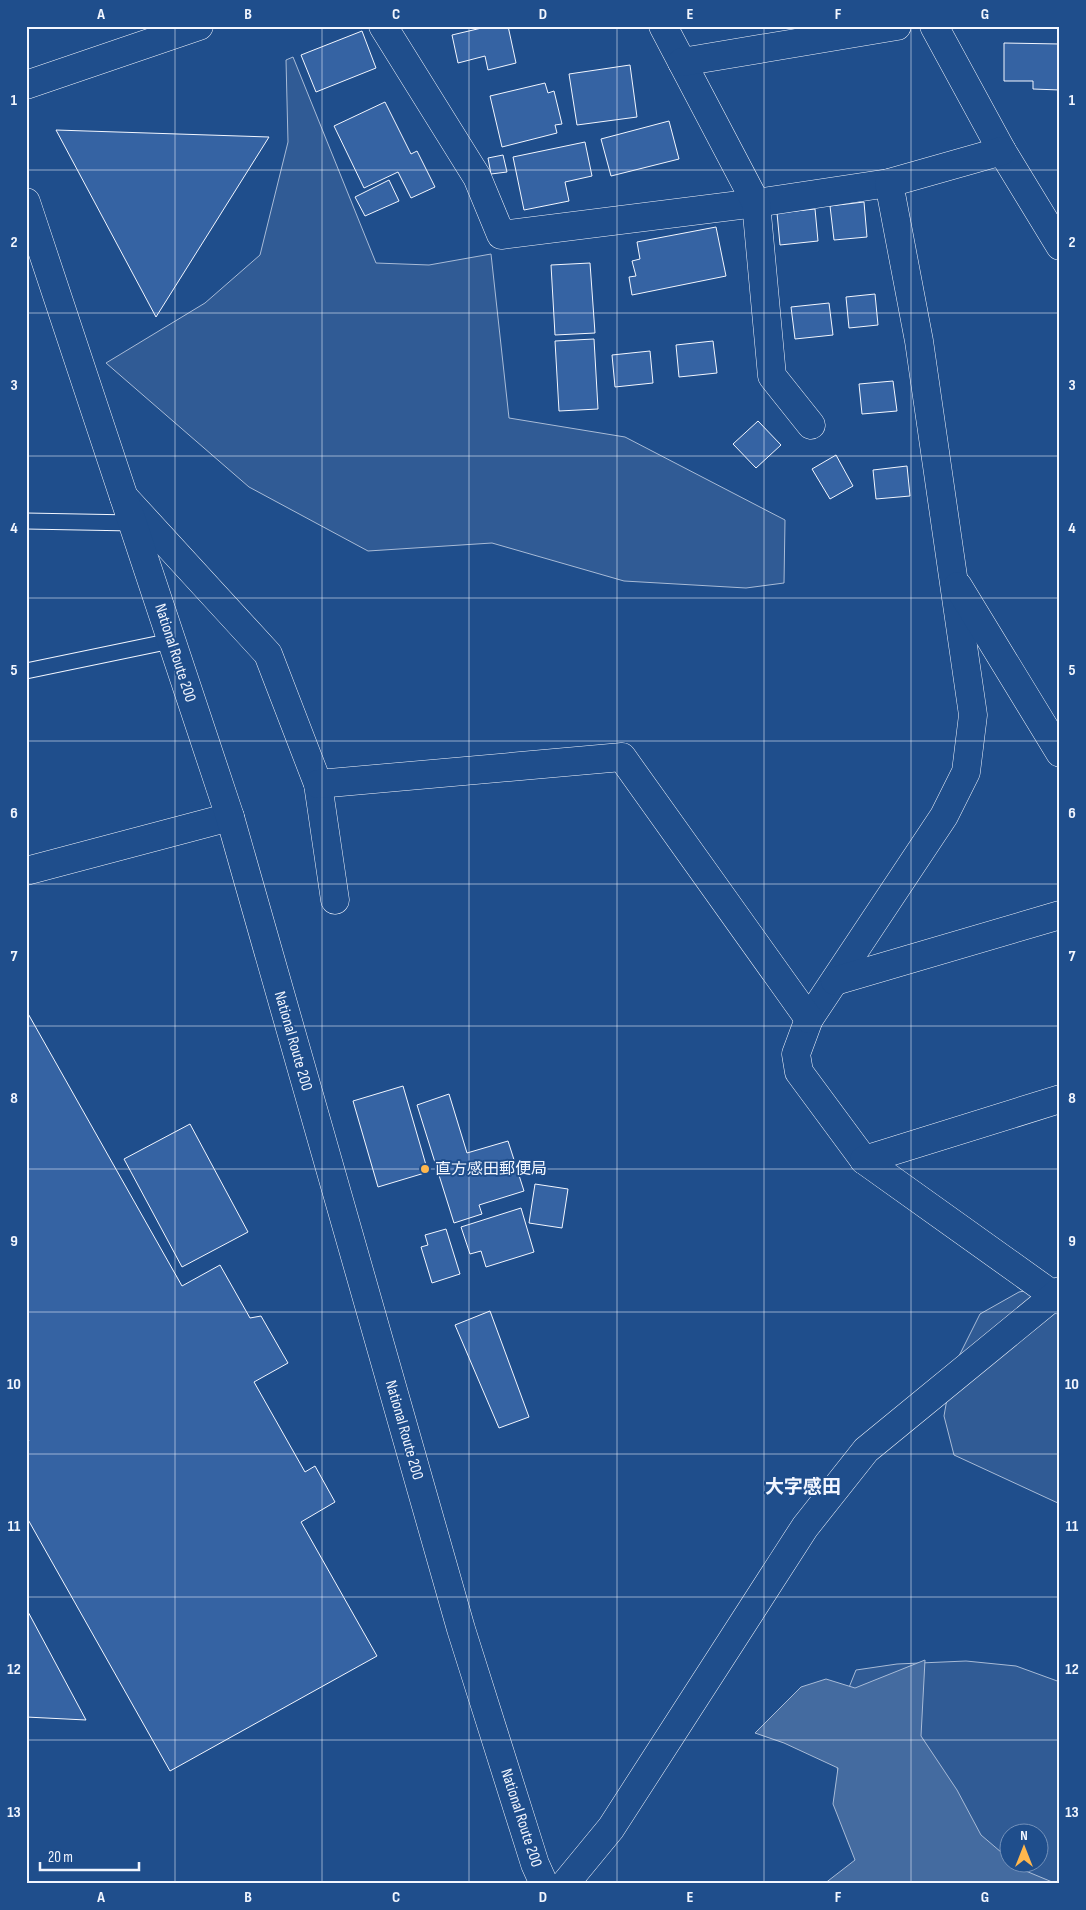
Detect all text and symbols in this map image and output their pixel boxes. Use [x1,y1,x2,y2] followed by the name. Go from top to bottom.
[96,5,105,24] text: A
[244,5,252,24] text: B
[392,5,400,24] text: C
[539,5,547,24] text: D
[687,5,694,24] text: E
[835,5,842,24] text: F
[981,5,989,24] text: G
[11,91,18,110] text: 1
[1069,91,1076,110] text: 1
[10,233,18,252] text: 2
[1068,233,1076,252] text: 2
[10,376,18,395] text: 3
[1068,376,1076,395] text: 3
[10,519,18,538] text: 4
[1068,519,1076,538] text: 4
[150,601,200,705] street label: National Route 200
[10,661,18,680] text: 5
[1068,661,1076,680] text: 5
[10,804,18,823] text: 6
[1068,804,1076,823] text: 6
[11,947,18,966] text: 7
[1069,947,1076,966] text: 7
[270,989,316,1093] street label: National Route 200
[10,1089,18,1108] text: 8
[1068,1089,1076,1108] text: 8
[435,1160,547,1179] place label: 直方感田郵便局
[419,1163,431,1175] marker: 直方感田郵便局
[10,1232,18,1251] text: 9
[1068,1232,1076,1251] text: 9
[7,1375,21,1394] text: 10
[1065,1375,1079,1394] text: 10
[381,1378,427,1482] street label: National Route 200
[765,1476,841,1499] district label: 大字感田
[8,1517,21,1536] text: 11
[1066,1517,1079,1536] text: 11
[7,1660,21,1679] text: 12
[1065,1660,1079,1679] text: 12
[496,1766,546,1870] street label: National Route 200
[7,1803,21,1822] text: 13
[1065,1803,1079,1822] text: 13
[998,1822,1048,1872] north arrow
[1020,1827,1028,1844] text: N
[40,1840,139,1872] scale bar
[48,1848,73,1867] text: 20 m
[96,1888,105,1907] text: A
[244,1888,252,1907] text: B
[392,1888,400,1907] text: C
[539,1888,547,1907] text: D
[687,1888,694,1907] text: E
[835,1888,842,1907] text: F
[981,1888,989,1907] text: G

